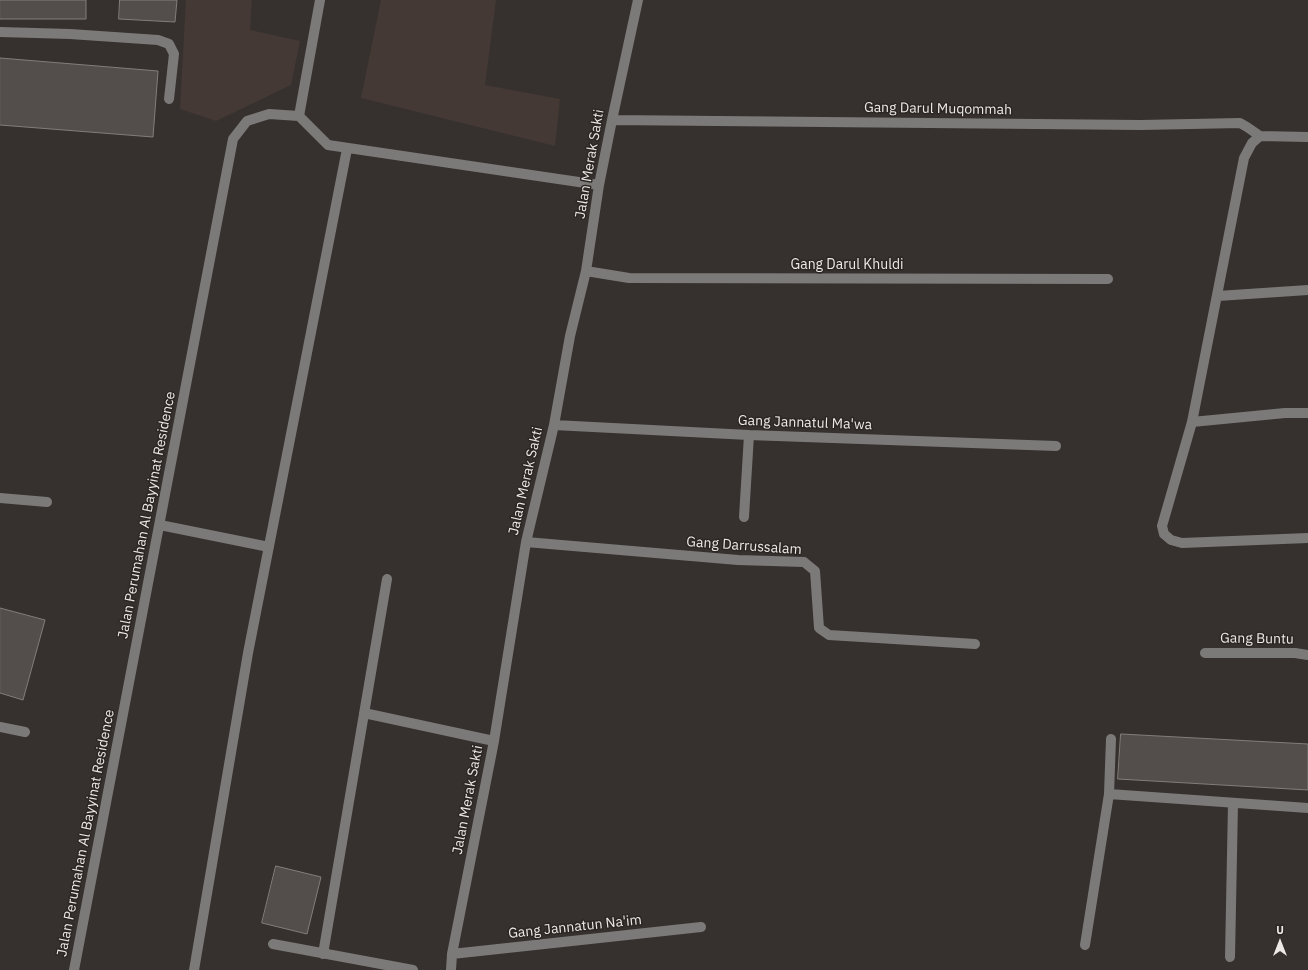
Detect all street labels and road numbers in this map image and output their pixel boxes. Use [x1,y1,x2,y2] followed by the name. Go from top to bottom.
[864,99,1012,119] street label: Gang Darul Muqommah
[572,108,608,220] street label: Jalan Merak Sakti
[790,257,904,273] street label: Gang Darul Khuldi
[115,390,179,640] street label: Jalan Perumahan Al Bayyinat Residence
[738,412,872,434] street label: Gang Jannatul Ma'wa
[505,425,547,537] street label: Jalan Merak Sakti
[686,534,802,558] street label: Gang Darrussalam
[1220,630,1294,648] street label: Gang Buntu
[54,708,118,958] street label: Jalan Perumahan Al Bayyinat Residence
[449,744,487,856] street label: Jalan Merak Sakti
[507,912,643,942] street label: Gang Jannatun Na'im

